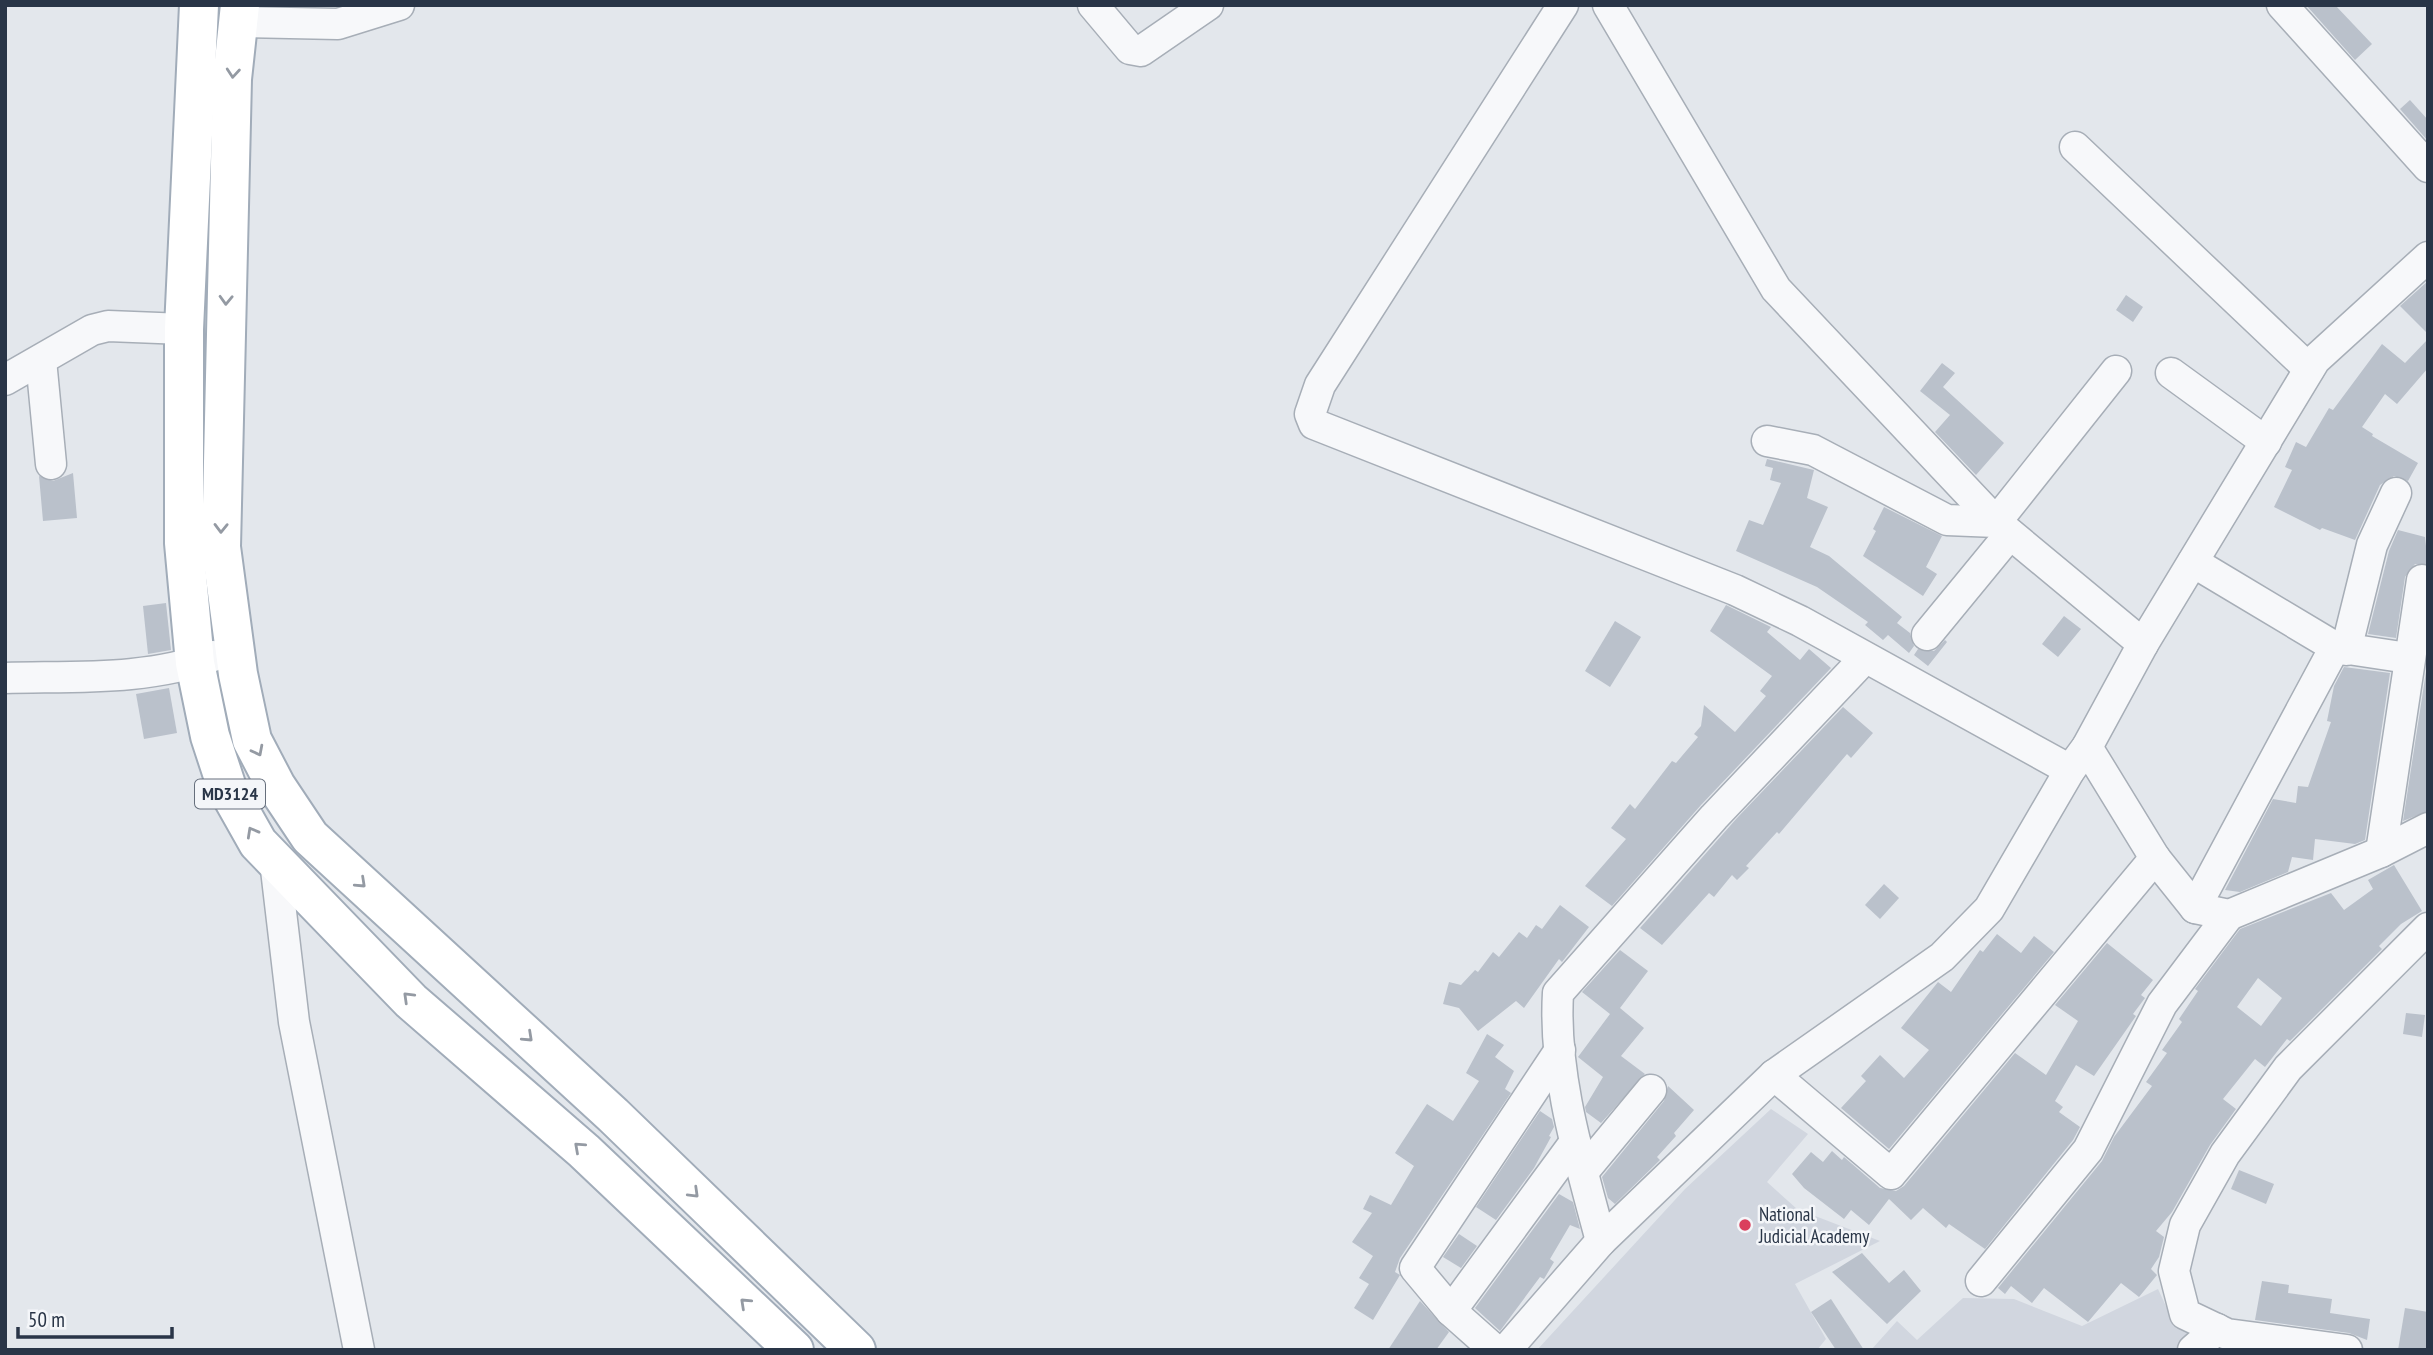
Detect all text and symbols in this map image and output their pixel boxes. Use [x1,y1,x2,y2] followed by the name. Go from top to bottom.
[226,68,241,79] one-way arrow
[218,296,234,306] one-way arrow
[214,523,229,534] one-way arrow
[249,744,263,756] one-way arrow
[195,780,265,808] road number: MD3124
[247,827,260,840] one-way arrow
[353,875,366,888] one-way arrow
[403,993,416,1006] one-way arrow
[520,1029,533,1041] one-way arrow
[575,1142,588,1155] one-way arrow
[686,1185,699,1198] one-way arrow
[1758,1202,1870,1248] place label: National Judicial Academy
[1737,1217,1753,1233] marker: National Judicial Academy
[18,1296,172,1340] scale bar
[740,1298,753,1311] one-way arrow
[28,1306,65,1333] text: 50 m

